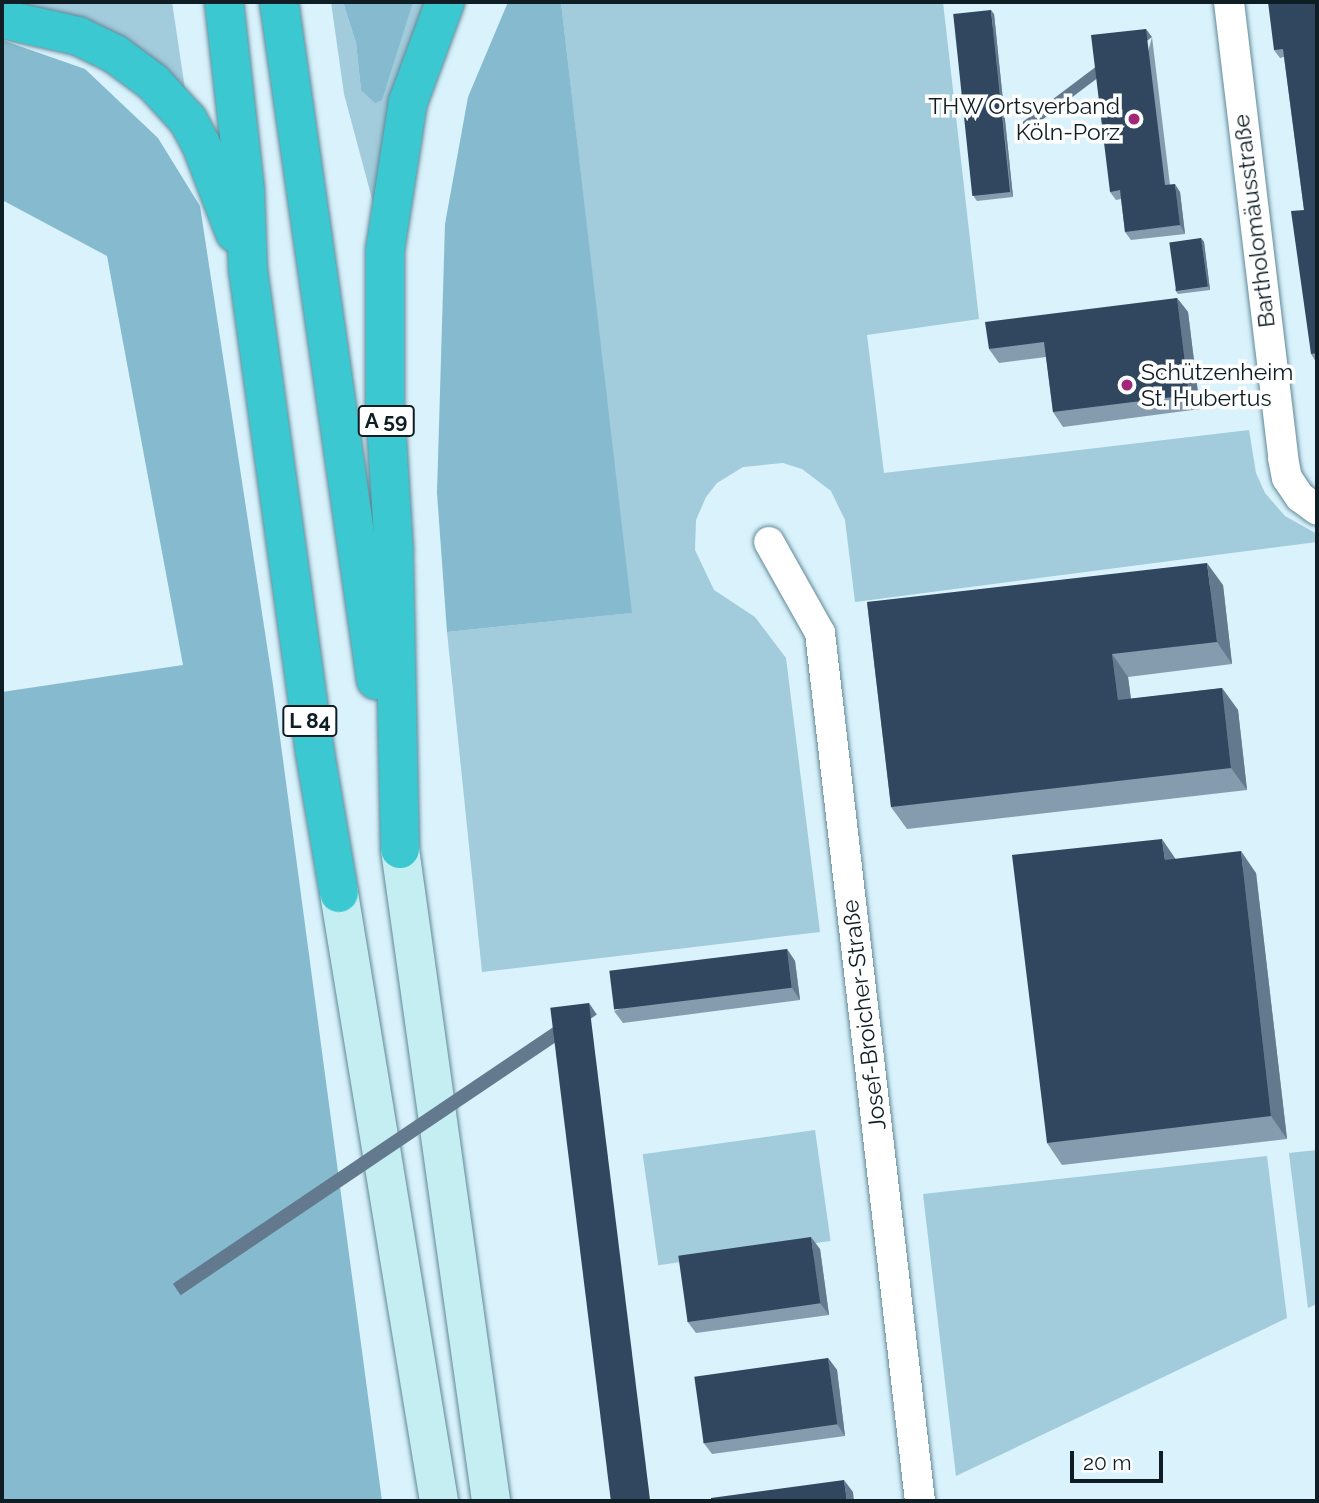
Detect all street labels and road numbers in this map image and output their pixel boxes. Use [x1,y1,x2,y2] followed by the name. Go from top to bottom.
[1227,113,1281,329] street label: Bartholomäusstraße
[356,404,416,438] road number: A 59
[282,704,338,738] road number: L 84
[836,898,892,1132] street label: Josef-Broicher-Straße

